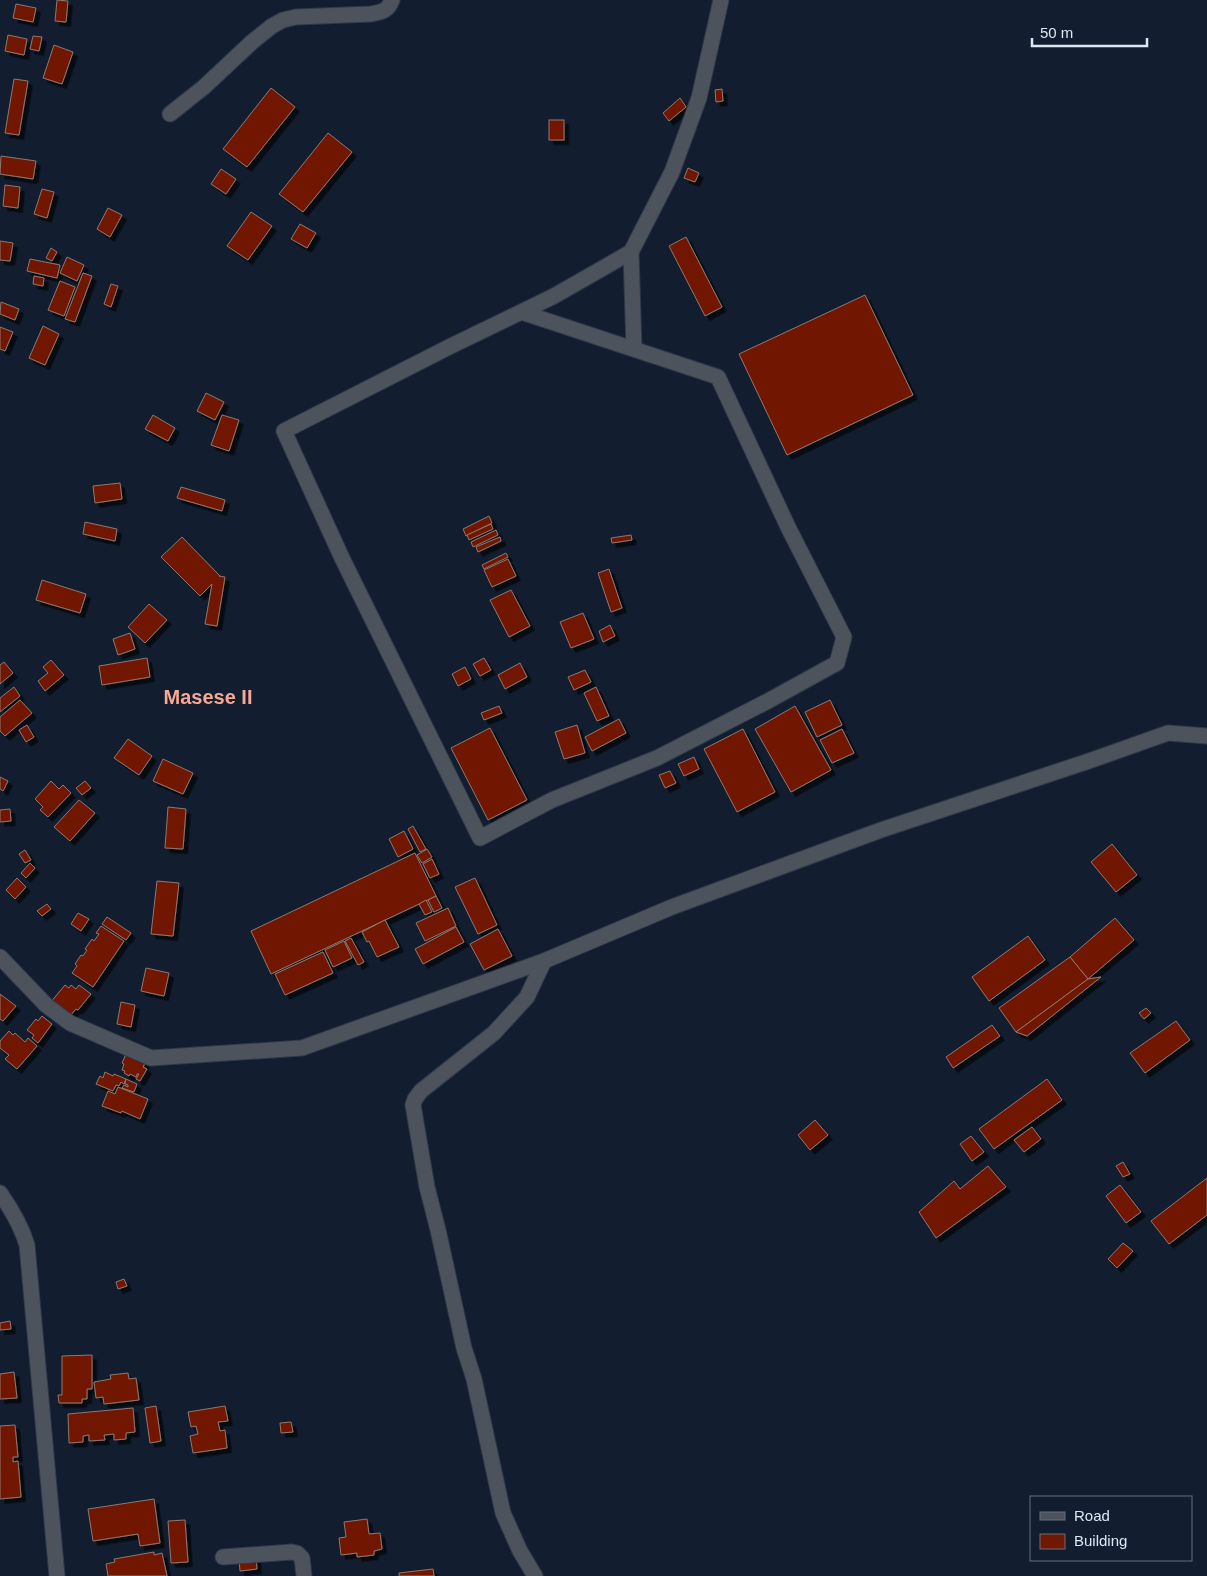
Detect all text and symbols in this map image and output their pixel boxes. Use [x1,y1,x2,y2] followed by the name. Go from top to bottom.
[1032,15,1147,47] scale bar
[1040,24,1073,41] text: 50 m
[164,686,252,708] district label: Masese II
[1030,1496,1192,1561] legend
[1074,1507,1110,1524] text: Road
[1074,1532,1127,1549] text: Building

